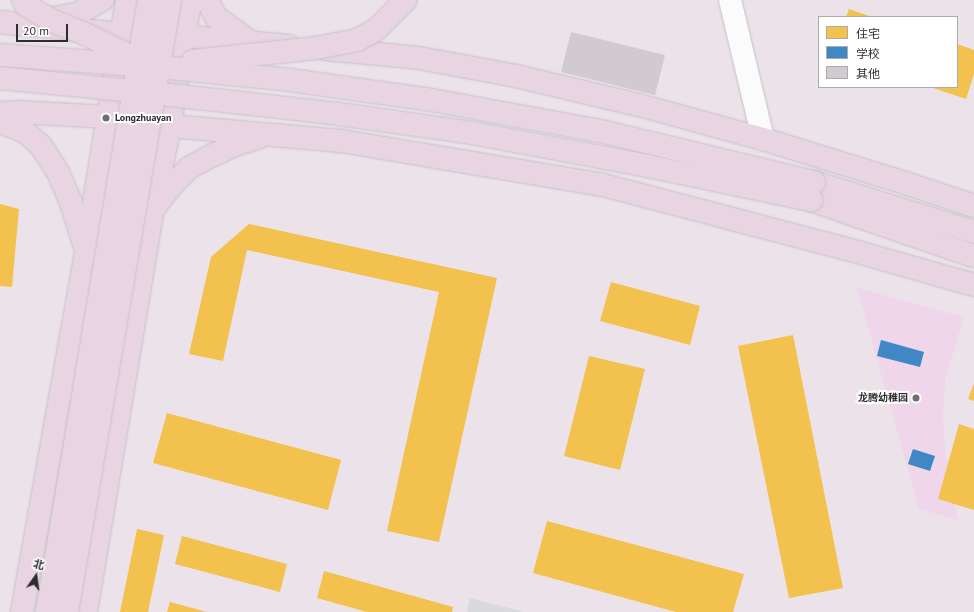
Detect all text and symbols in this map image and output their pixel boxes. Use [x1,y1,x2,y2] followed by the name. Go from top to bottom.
[18,16,70,42] scale bar
[818,16,958,88] legend
[23,23,49,38] text: 20 m
[856,26,880,41] text: 住宅
[856,46,880,61] text: 学校
[856,66,880,81] text: 其他
[100,112,112,124] marker: Longzhuayan
[115,112,172,124] place label: Longzhuayan
[858,392,908,404] place label: 龙腾幼稚园
[911,393,921,403] marker: 龙腾幼稚园
[16,556,56,596] north arrow
[32,556,46,572] text: 北

